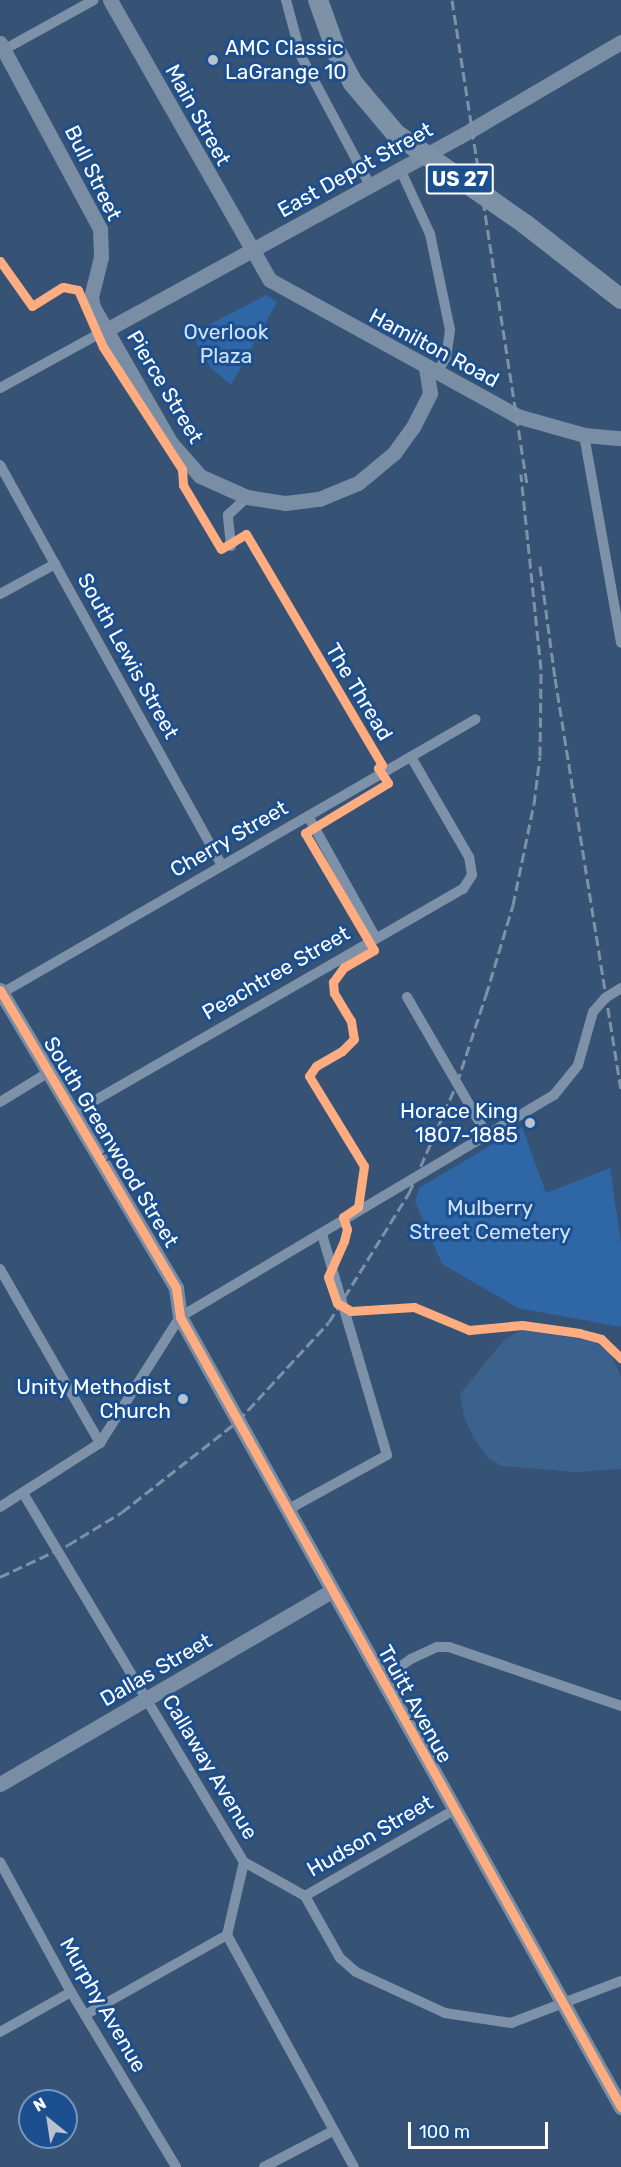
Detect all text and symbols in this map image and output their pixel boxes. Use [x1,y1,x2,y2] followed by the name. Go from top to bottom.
[225,35,347,85] place label: AMC Classic LaGrange 10
[206,53,220,67] marker: AMC Classic LaGrange 10
[160,60,236,170] street label: Main Street
[273,117,437,223] street label: East Depot Street
[59,121,127,225] street label: Bull Street
[426,162,494,196] road number: US 27
[365,303,503,393] street label: Hamilton Road
[183,319,269,369] park label: Overlook Plaza
[121,326,209,448] street label: Pierce Street
[72,569,184,743] street label: South Lewis Street
[320,639,398,745] street label: The Thread
[166,795,292,883] street label: Cherry Street
[198,921,354,1025] street label: Peachtree Street
[38,1032,184,1252] street label: South Greenwood Street
[400,1098,518,1148] place label: Horace King 1807-1885
[523,1116,537,1130] marker: Horace King 1807-1885
[409,1195,571,1245] park label: Mulberry Street Cemetery
[16,1374,171,1424] place label: Unity Methodist Church
[176,1392,190,1406] marker: Unity Methodist Church
[96,1628,216,1712] street label: Dallas Street
[372,1640,458,1768] street label: Truitt Avenue
[157,1690,263,1844] street label: Callaway Avenue
[302,1790,438,1882] street label: Hudson Street
[54,1933,152,2077] street label: Murphy Avenue
[18,2089,78,2149] north arrow
[30,2094,49,2116] text: N
[411,2110,550,2148] scale bar
[419,2121,470,2143] text: 100 m

